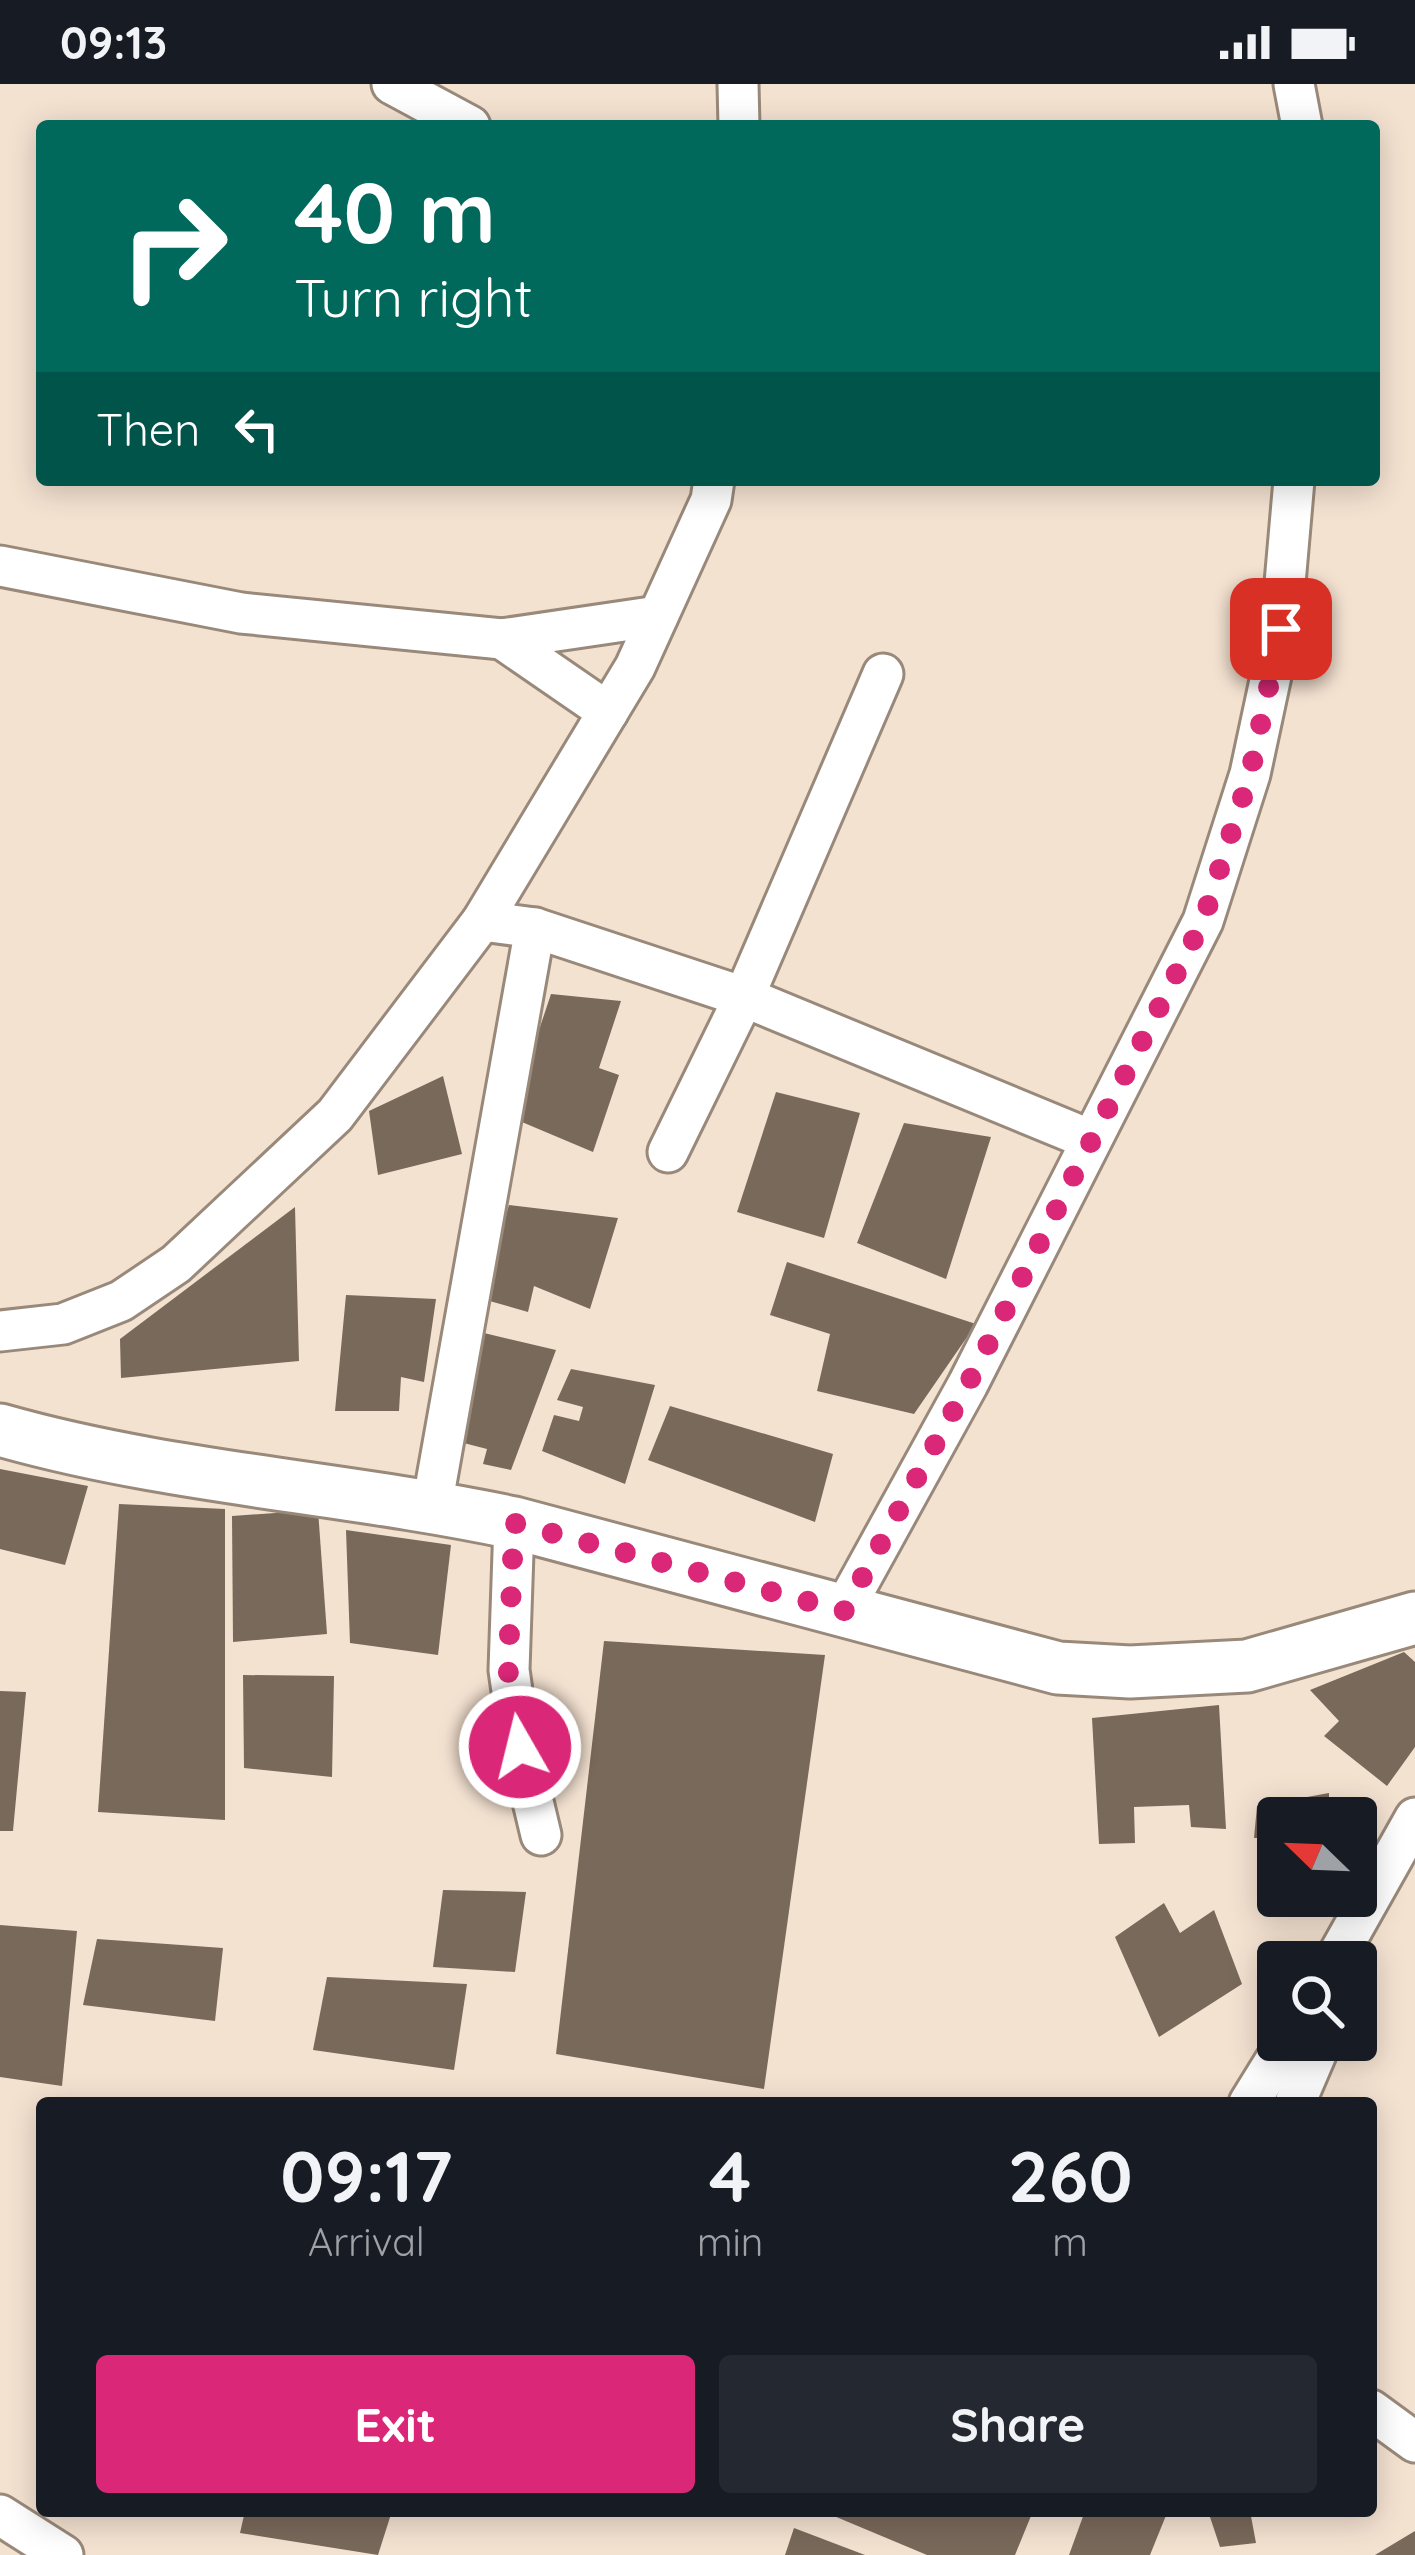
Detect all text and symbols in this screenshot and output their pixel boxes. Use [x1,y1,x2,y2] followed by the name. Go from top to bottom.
[60,14,167,70] text: 09:13
[294,159,496,264] text: 40 m
[96,168,252,324] icon: right
[294,263,533,331] text: Turn right
[224,396,290,462] icon: left
[96,401,200,457] text: Then
[1230,578,1332,680] pin
[1248,596,1314,662] icon: arrive
[457,1684,583,1810] position arrow
[1257,1797,1377,1917] north arrow
[1257,1797,1377,2061] map controls
[1257,1941,1377,2061] button: search
[280,2130,453,2220] text: 09:17
[709,2130,751,2220] text: 4
[1008,2130,1133,2220] text: 260
[308,2217,425,2266] text: Arrival
[697,2217,763,2266] text: min
[1052,2217,1088,2266] text: m
[96,2355,695,2493] button: Exit
[719,2355,1317,2493] button: Share

